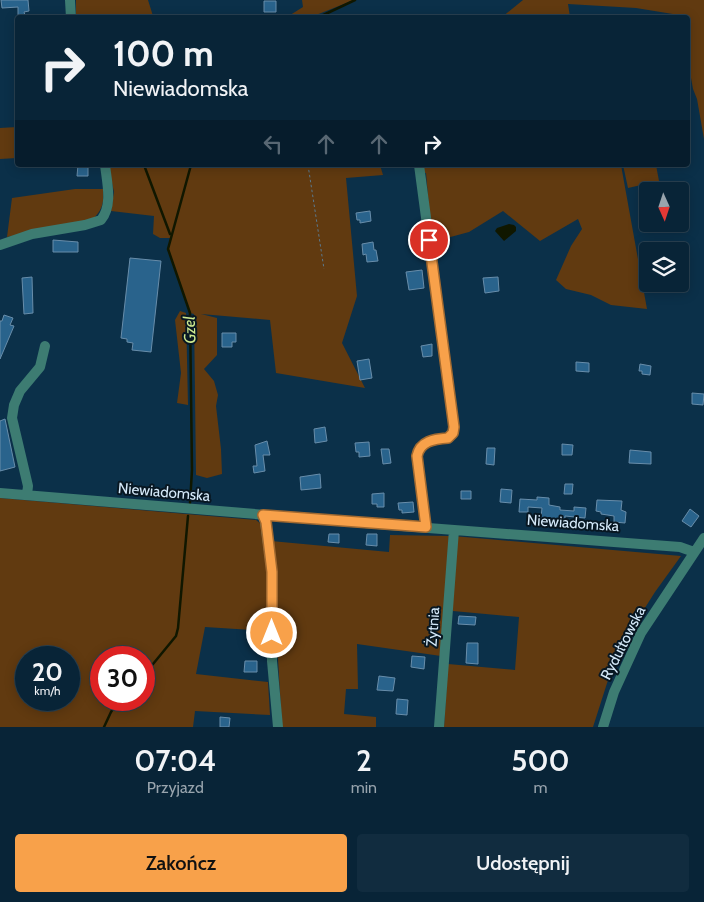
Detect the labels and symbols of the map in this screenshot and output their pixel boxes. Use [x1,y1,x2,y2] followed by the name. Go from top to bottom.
[639,182,689,232] north arrow
[408,219,450,261] pin
[180,316,199,344] water label: Gzel
[117,479,212,505] street label: Niewiadomska
[526,511,620,535] street label: Niewiadomska
[597,602,650,683] street label: Rydułtowska
[245,606,297,658] position arrow
[422,606,443,647] street label: Żytnia
[90,646,155,711] speed limit sign: 30

